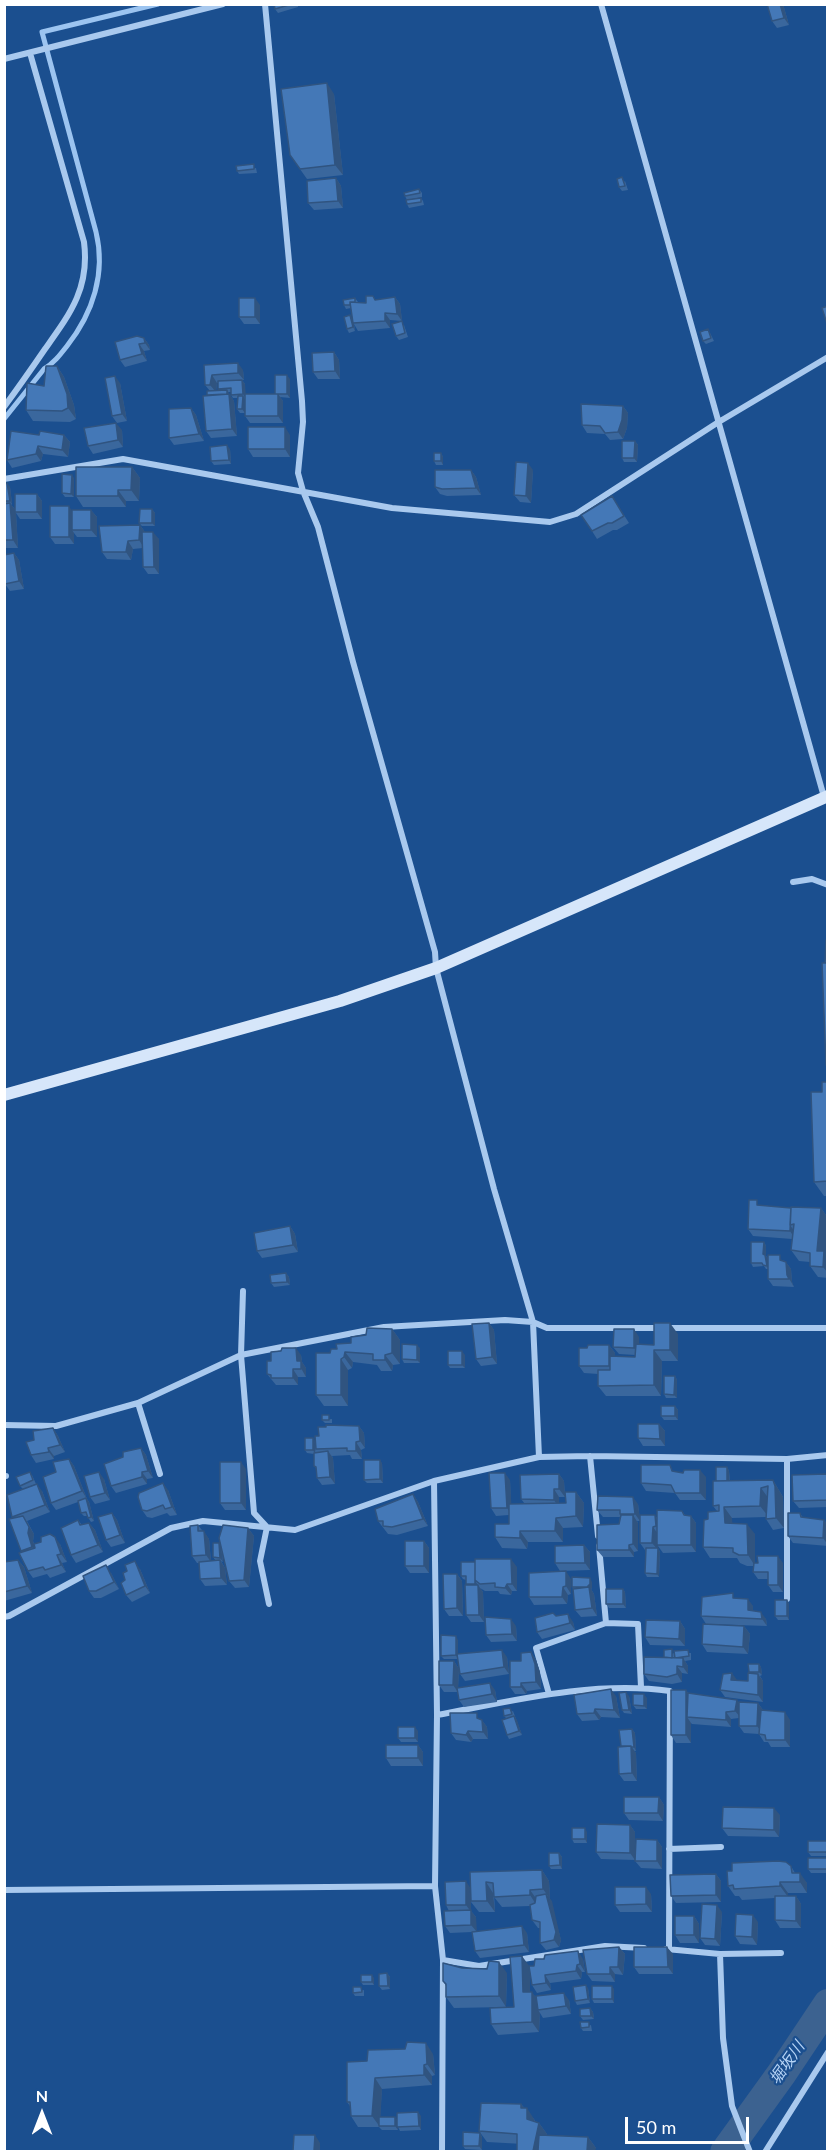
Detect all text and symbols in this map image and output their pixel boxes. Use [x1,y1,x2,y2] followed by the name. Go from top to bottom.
[765,2038,809,2088] water label: 堀坂川
[12,2084,72,2144] north arrow
[36,2086,48,2105] text: N
[628,2105,752,2143] scale bar
[636,2116,676,2138] text: 50 m

